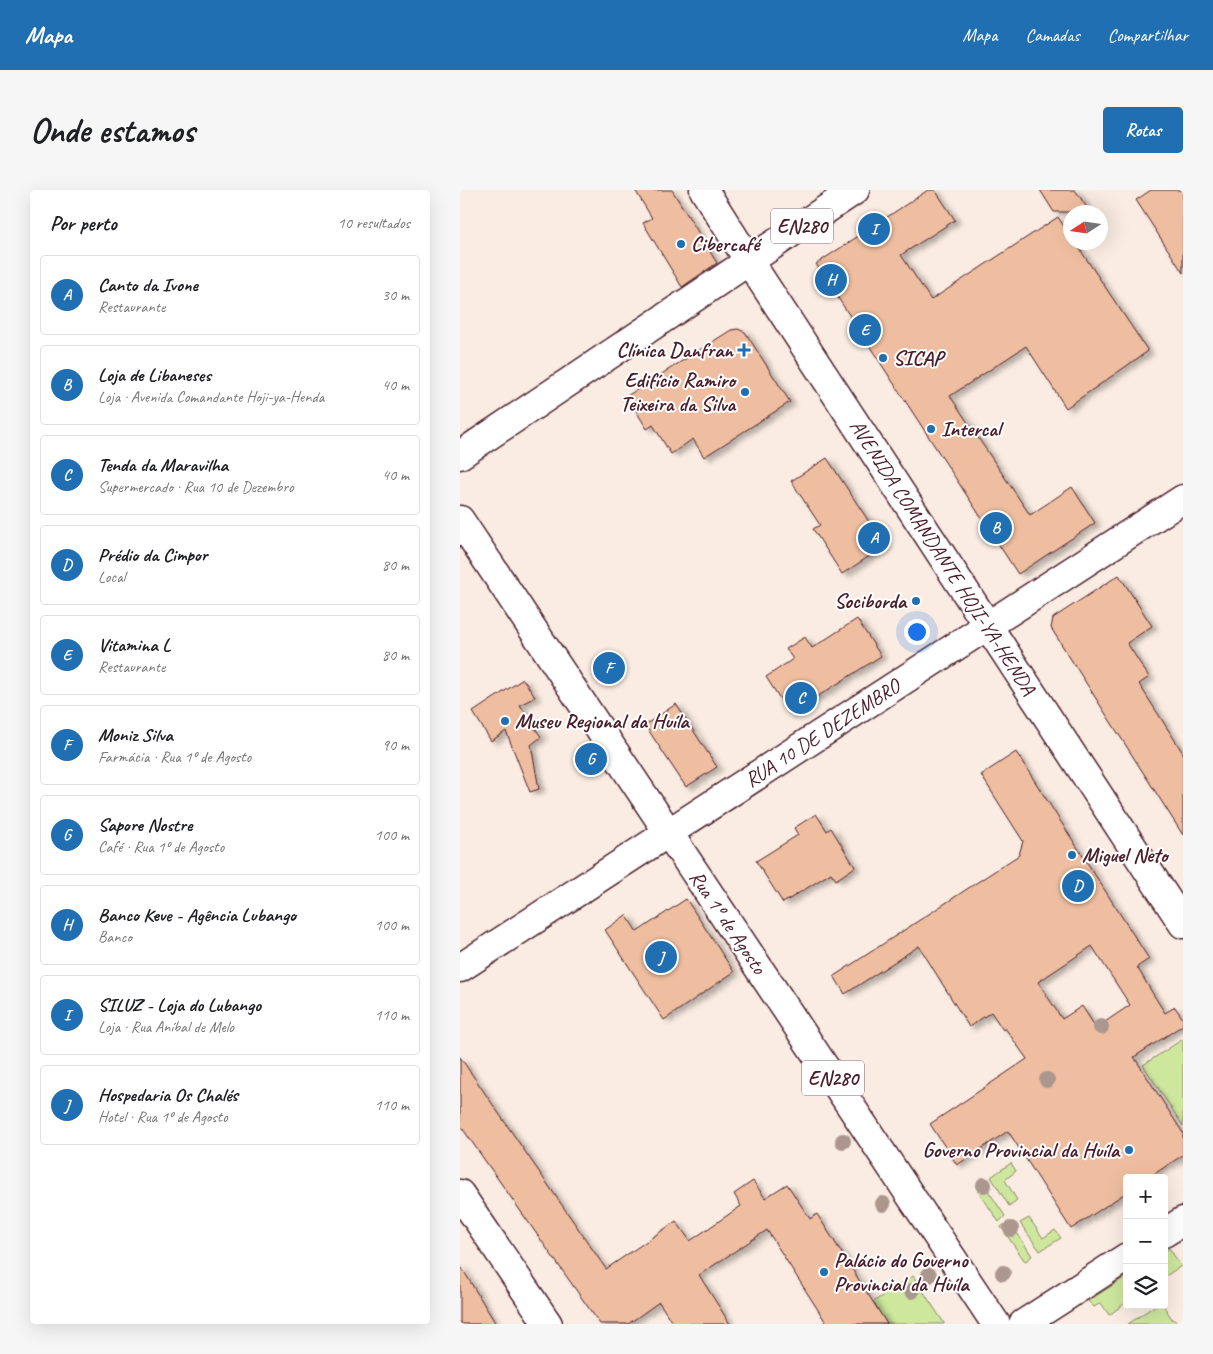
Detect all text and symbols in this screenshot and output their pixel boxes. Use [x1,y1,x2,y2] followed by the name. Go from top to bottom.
[25,20,72,50] text: Mapa
[963,24,997,46] text: Mapa
[1025,24,1080,46] text: Camadas
[1108,24,1188,46] text: Compartilhar
[1103,107,1183,153] button: Rotas
[30,108,195,153] text: Onde estamos
[1063,205,1108,250] north arrow
[771,208,833,244] road number: EN280
[50,210,117,236] text: Por perto
[858,210,890,248] pin: I
[337,213,410,233] text: 10 resultados
[691,231,762,257] place label: Cibercafé
[675,238,687,250] marker: Cibercafé
[815,261,847,299] pin: H
[98,273,198,297] text: Canto da Ivone
[63,285,71,305] text: A
[382,285,409,305] text: 30 m
[98,297,165,317] text: Restaurante
[849,311,881,349] pin: E
[617,337,734,363] place label: Clínica Danfran
[737,343,751,357] marker: Clínica Danfran
[893,345,946,371] place label: SICAP
[877,352,889,364] marker: SICAP
[98,363,211,387] text: Loja de Libaneses
[620,367,737,417] place label: Edifício Ramiro Teixeira da Silva
[63,375,71,395] text: B
[382,375,409,395] text: 40 m
[739,386,751,398] marker: Edifício Ramiro Teixeira da Silva
[98,387,324,407] text: Loja · Avenida Comandante Hoji-ya-Henda
[844,415,1042,699] street label: AVENIDA COMANDANTE HOJI-YA-HENDA
[941,416,1005,442] place label: Intercal
[925,423,937,435] marker: Intercal
[98,453,228,477] text: Tenda da Maravilha
[63,465,71,485] text: C
[382,465,409,485] text: 40 m
[98,477,294,497] text: Supermercado · Rua 10 de Dezembro
[980,509,1012,547] pin: B
[858,519,890,557] pin: A
[98,543,207,567] text: Prédio da Cimpor
[62,555,72,575] text: D
[382,555,409,575] text: 80 m
[98,567,125,587] text: Local
[834,588,908,614] place label: Sociborda
[910,595,922,607] marker: Sociborda
[904,619,930,645] your location
[98,633,170,657] text: Vitamina L
[63,645,71,665] text: E
[382,645,409,665] text: 80 m
[593,649,625,687] pin: F
[98,657,165,677] text: Restaurante
[740,672,907,793] street label: RUA 10 DE DEZEMBRO
[785,679,817,717] pin: C
[515,708,690,734] place label: Museu Regional da Huíla
[499,715,511,727] marker: Museu Regional da Huíla
[98,723,173,747] text: Moniz Silva
[63,735,71,755] text: F
[382,735,409,755] text: 90 m
[575,740,607,778] pin: G
[98,747,251,767] text: Farmácia · Rua 1º de Agosto
[98,813,192,837] text: Sapore Nostre
[63,825,71,845] text: G
[375,825,409,845] text: 100 m
[98,837,224,857] text: Café · Rua 1º de Agosto
[1082,842,1170,868] place label: Miguel Neto
[1066,849,1078,861] marker: Miguel Neto
[684,865,773,980] street label: Rua 1º de Agosto
[1062,867,1094,905] pin: D
[98,903,296,927] text: Banco Keve - Agência Lubango
[62,915,72,935] text: H
[375,915,409,935] text: 100 m
[98,927,132,947] text: Banco
[645,938,677,976] pin: J
[98,993,261,1017] text: SILUZ - Loja do Lubango
[64,1005,70,1025] text: I
[375,1005,409,1025] text: 110 m
[98,1017,234,1037] text: Loja · Rua Aníbal de Melo
[802,1060,864,1096] road number: EN280
[98,1083,238,1107] text: Hospedaria Os Chalés
[64,1095,70,1115] text: J
[375,1095,409,1115] text: 110 m
[98,1107,228,1127] text: Hotel · Rua 1º de Agosto
[922,1137,1121,1163] place label: Governo Provincial da Huíla
[1123,1144,1135,1156] marker: Governo Provincial da Huíla
[1123,1174,1168,1309] map controls
[1123,1174,1168,1219] button: +
[1123,1219,1168,1264] button: −
[834,1247,970,1297] place label: Palácio do Governo Provincial da Huíla
[1123,1264,1168,1309] button: layers
[818,1266,830,1278] marker: Palácio do Governo Provincial da Huíla

